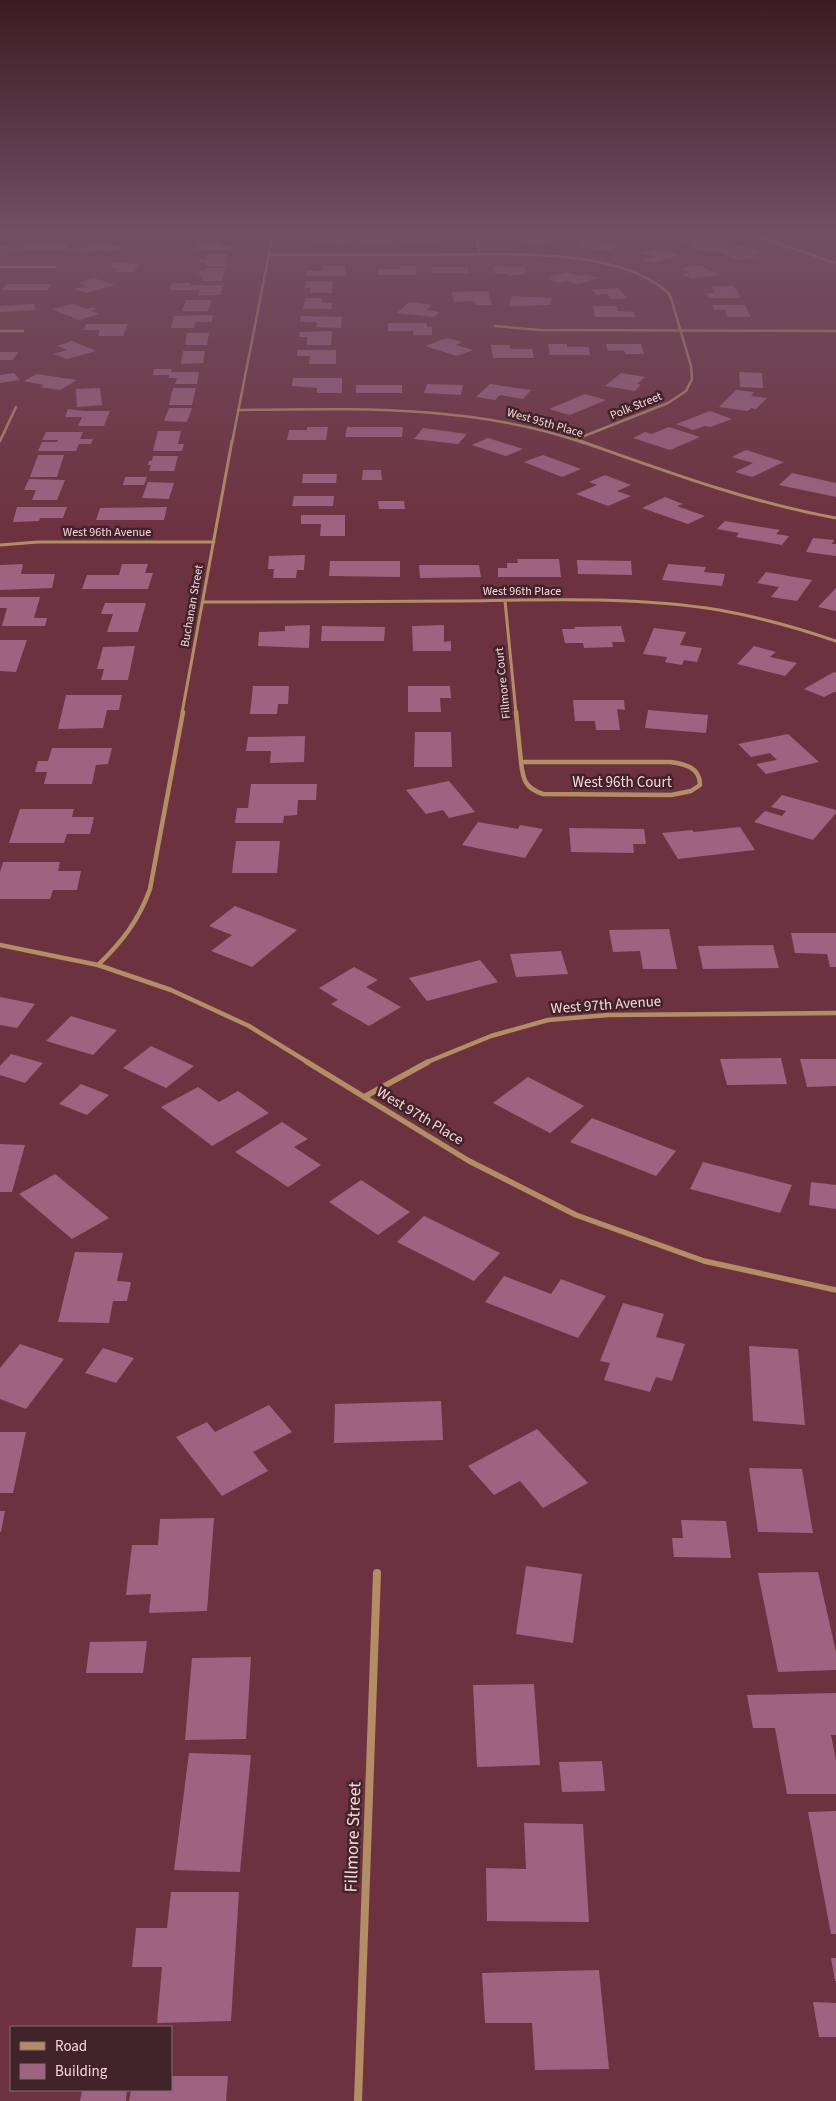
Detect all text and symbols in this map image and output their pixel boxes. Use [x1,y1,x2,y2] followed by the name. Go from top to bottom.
[608,388,664,424] street label: Polk Street
[505,404,585,442] street label: West 95th Place
[63,524,151,541] street label: West 96th Avenue
[176,564,208,648] street label: Buchanan Street
[483,583,561,600] street label: West 96th Place
[491,646,515,720] street label: Fillmore Court
[572,772,672,793] street label: West 96th Court
[550,991,662,1019] street label: West 97th Avenue
[372,1082,468,1150] street label: West 97th Place
[339,1781,367,1893] street label: Fillmore Street
[10,2026,172,2091] legend
[55,2036,87,2057] text: Road
[55,2061,108,2082] text: Building

